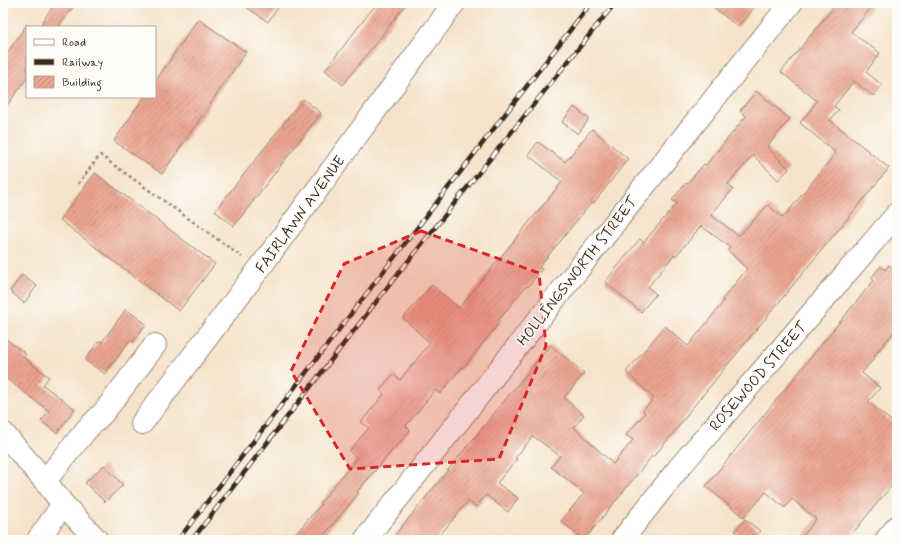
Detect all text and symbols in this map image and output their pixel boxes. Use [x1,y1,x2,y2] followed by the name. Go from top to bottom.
[26,26,156,98] legend
[62,35,86,51] text: Road
[62,55,104,71] text: Railway
[62,75,102,92] text: Building
[251,152,350,277] street label: FAIRLAWN AVENUE
[513,192,643,351] street label: HOLLINGSWORTH STREET
[705,317,813,436] street label: ROSEWOOD STREET

